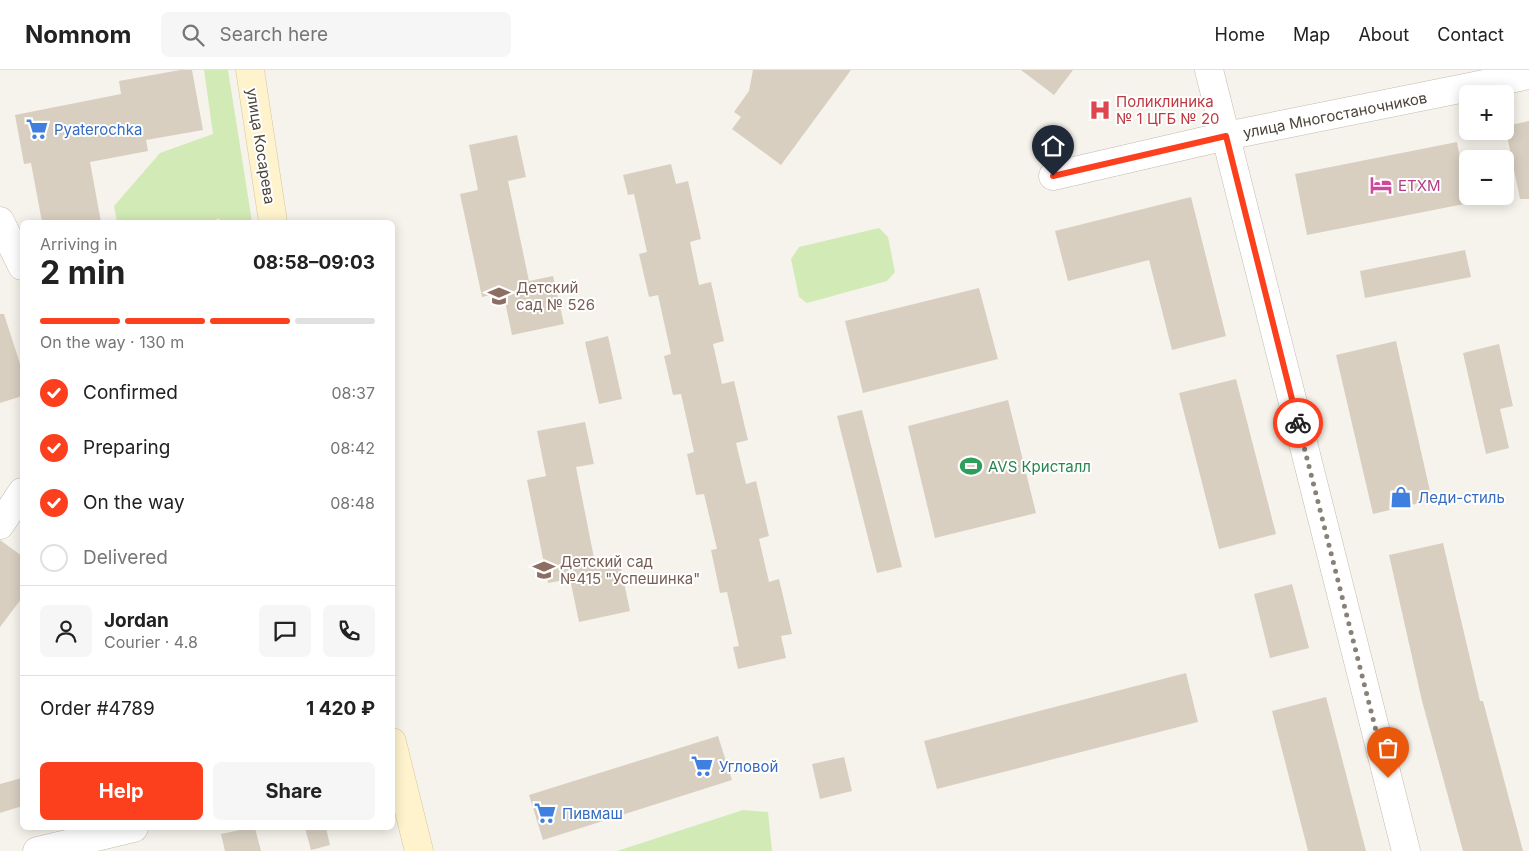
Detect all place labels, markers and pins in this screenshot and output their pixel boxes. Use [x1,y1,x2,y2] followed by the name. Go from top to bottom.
[1116,92,1220,128] place label: Поликлиника № 1 ЦГБ № 20
[1087,97,1113,123] hospital icon: Поликлиника № 1 ЦГБ № 20
[24,116,50,142] supermarket icon: Pyaterochka
[54,120,142,139] place label: Pyaterochka
[1032,125,1074,176] pin
[1368,172,1394,198] hotel icon: ЕТХМ
[1398,176,1440,195] place label: ЕТХМ
[516,278,595,314] place label: Детcкий сад № 526
[486,283,512,309] school or university icon: Детcкий сад № 526
[958,453,984,479] sports icon: AVS Кристалл
[988,457,1091,476] place label: AVS Кристалл
[1388,484,1414,510] shop icon: Леди-стиль
[1418,488,1505,507] place label: Леди-стиль
[560,552,700,588] place label: Детский сад №415 "Успешинка"
[531,557,557,583] school or university icon: Детский сад №415 "Успешинка"
[1367,727,1409,778] pin
[689,753,715,779] supermarket icon: Угловой
[719,757,778,776] place label: Угловой
[532,800,558,826] supermarket icon: Пивмаш
[562,804,623,823] place label: Пивмаш

